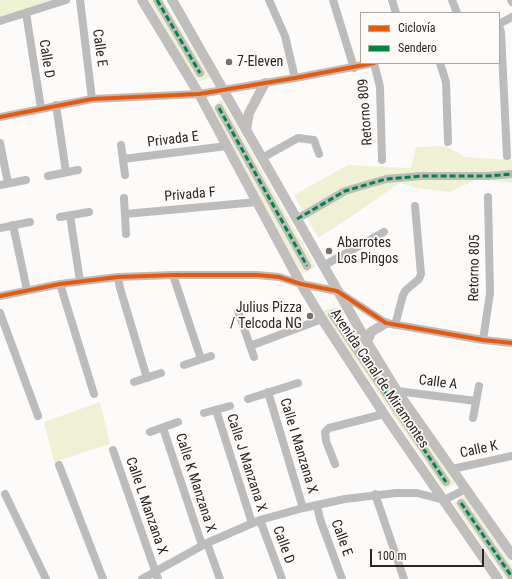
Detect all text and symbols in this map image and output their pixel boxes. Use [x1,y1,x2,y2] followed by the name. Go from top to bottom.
[360,12,500,64] legend
[398,21,436,35] text: Ciclovía
[88,28,110,68] street label: Calle E
[35,39,57,79] street label: Calle D
[398,41,437,55] text: Sendero
[237,54,283,70] place label: 7-Eleven
[224,57,234,67] marker: 7-Eleven
[355,78,377,146] street label: Retorno 809
[146,129,200,151] street label: Privada E
[164,184,216,206] street label: Privada F
[466,234,484,302] street label: Retorno 805
[337,235,398,268] place label: Abarrotes Los Pingos
[324,246,334,256] marker: Abarrotes Los Pingos
[230,300,302,332] place label: Julius Pizza / Telcoda NG
[326,306,432,452] street label: Avenida Canal de Miramontes
[305,311,315,321] marker: Julius Pizza / Telcoda NG
[418,372,458,394] street label: Calle A
[276,396,320,496] street label: Calle I Manzana X
[222,412,270,514] street label: Calle J Manzana X
[171,431,219,535] street label: Calle K Manzana X
[458,438,500,462] street label: Calle K
[121,455,171,557] street label: Calle L Manzana X
[327,517,355,559] street label: Calle E
[268,524,298,566] street label: Calle D
[372,541,486,567] scale bar
[377,549,407,563] text: 100 m

